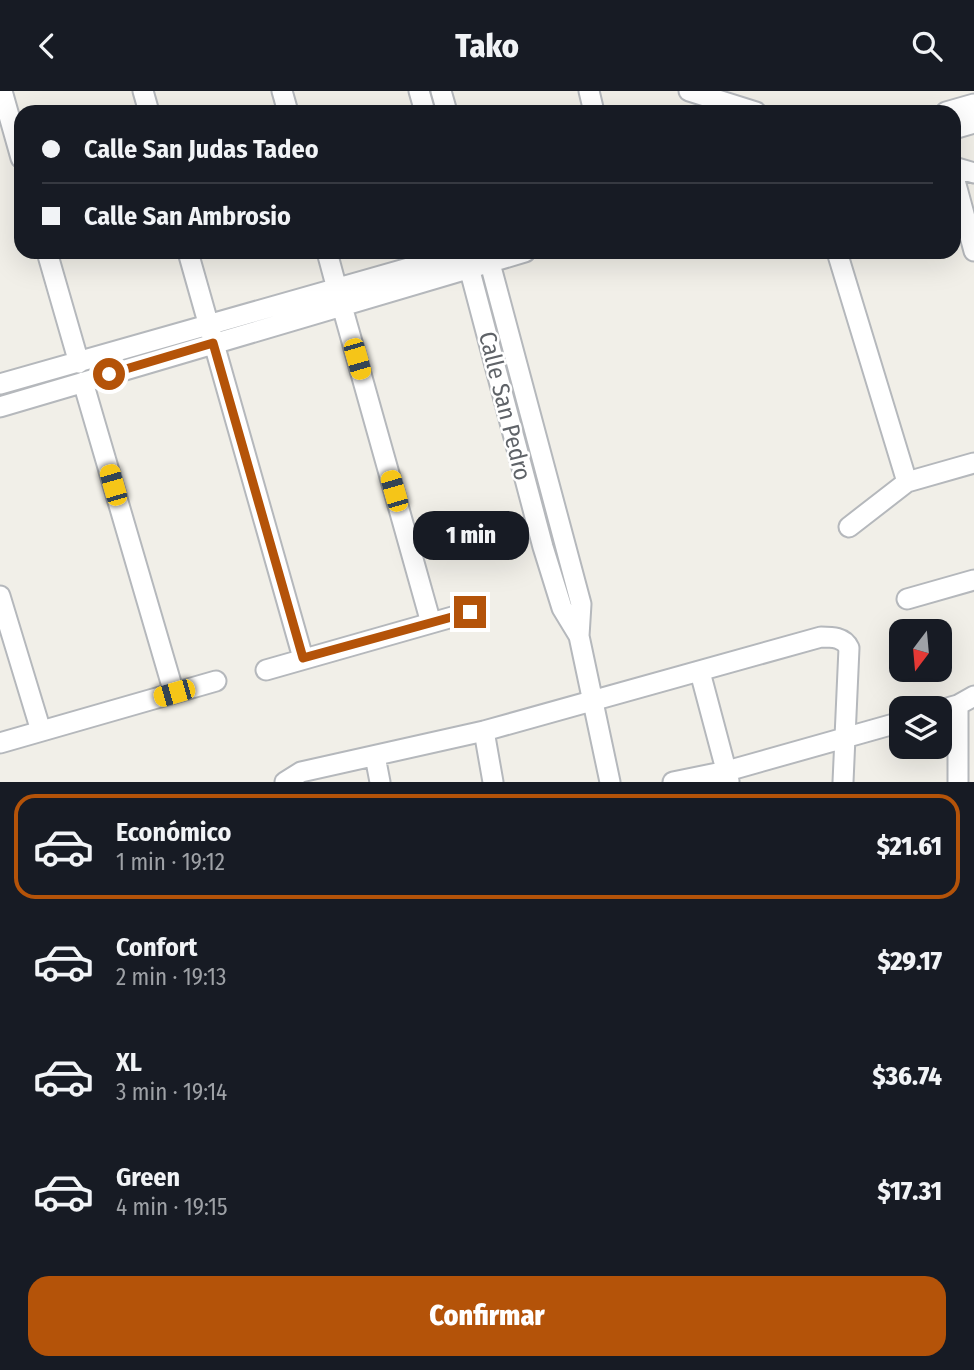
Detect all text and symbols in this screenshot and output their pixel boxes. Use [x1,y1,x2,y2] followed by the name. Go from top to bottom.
[28,27,66,65] icon: back
[455,27,519,65] text: Tako
[908,27,946,65] icon: search
[84,134,319,165] text: Calle San Judas Tadeo
[84,201,291,232] text: Calle San Ambrosio
[473,329,537,483] street label: Calle San Pedro
[342,336,373,382] car
[93,358,125,390] route start
[98,462,129,508] car
[379,468,410,514] car
[412,511,528,559] callout: 1 min
[446,521,496,549] text: 1 min
[454,596,486,628] route end
[889,619,952,683] north arrow
[889,619,952,759] map controls
[151,677,198,709] car
[889,696,952,759] button: layers
[32,815,95,878] icon: car
[116,817,231,848] text: Económico
[877,831,942,862] text: $21.61
[116,848,225,876] text: 1 min · 19:12
[32,930,95,993] icon: car
[116,932,197,963] text: Confort
[877,946,942,977] text: $29.17
[116,963,226,991] text: 2 min · 19:13
[32,1045,95,1108] icon: car
[116,1047,142,1078] text: XL
[872,1061,942,1092] text: $36.74
[116,1078,227,1106] text: 3 min · 19:14
[32,1160,95,1223] icon: car
[116,1162,180,1193] text: Green
[878,1176,942,1207] text: $17.31
[116,1193,227,1221] text: 4 min · 19:15
[28,1276,946,1356] button: Confirmar

